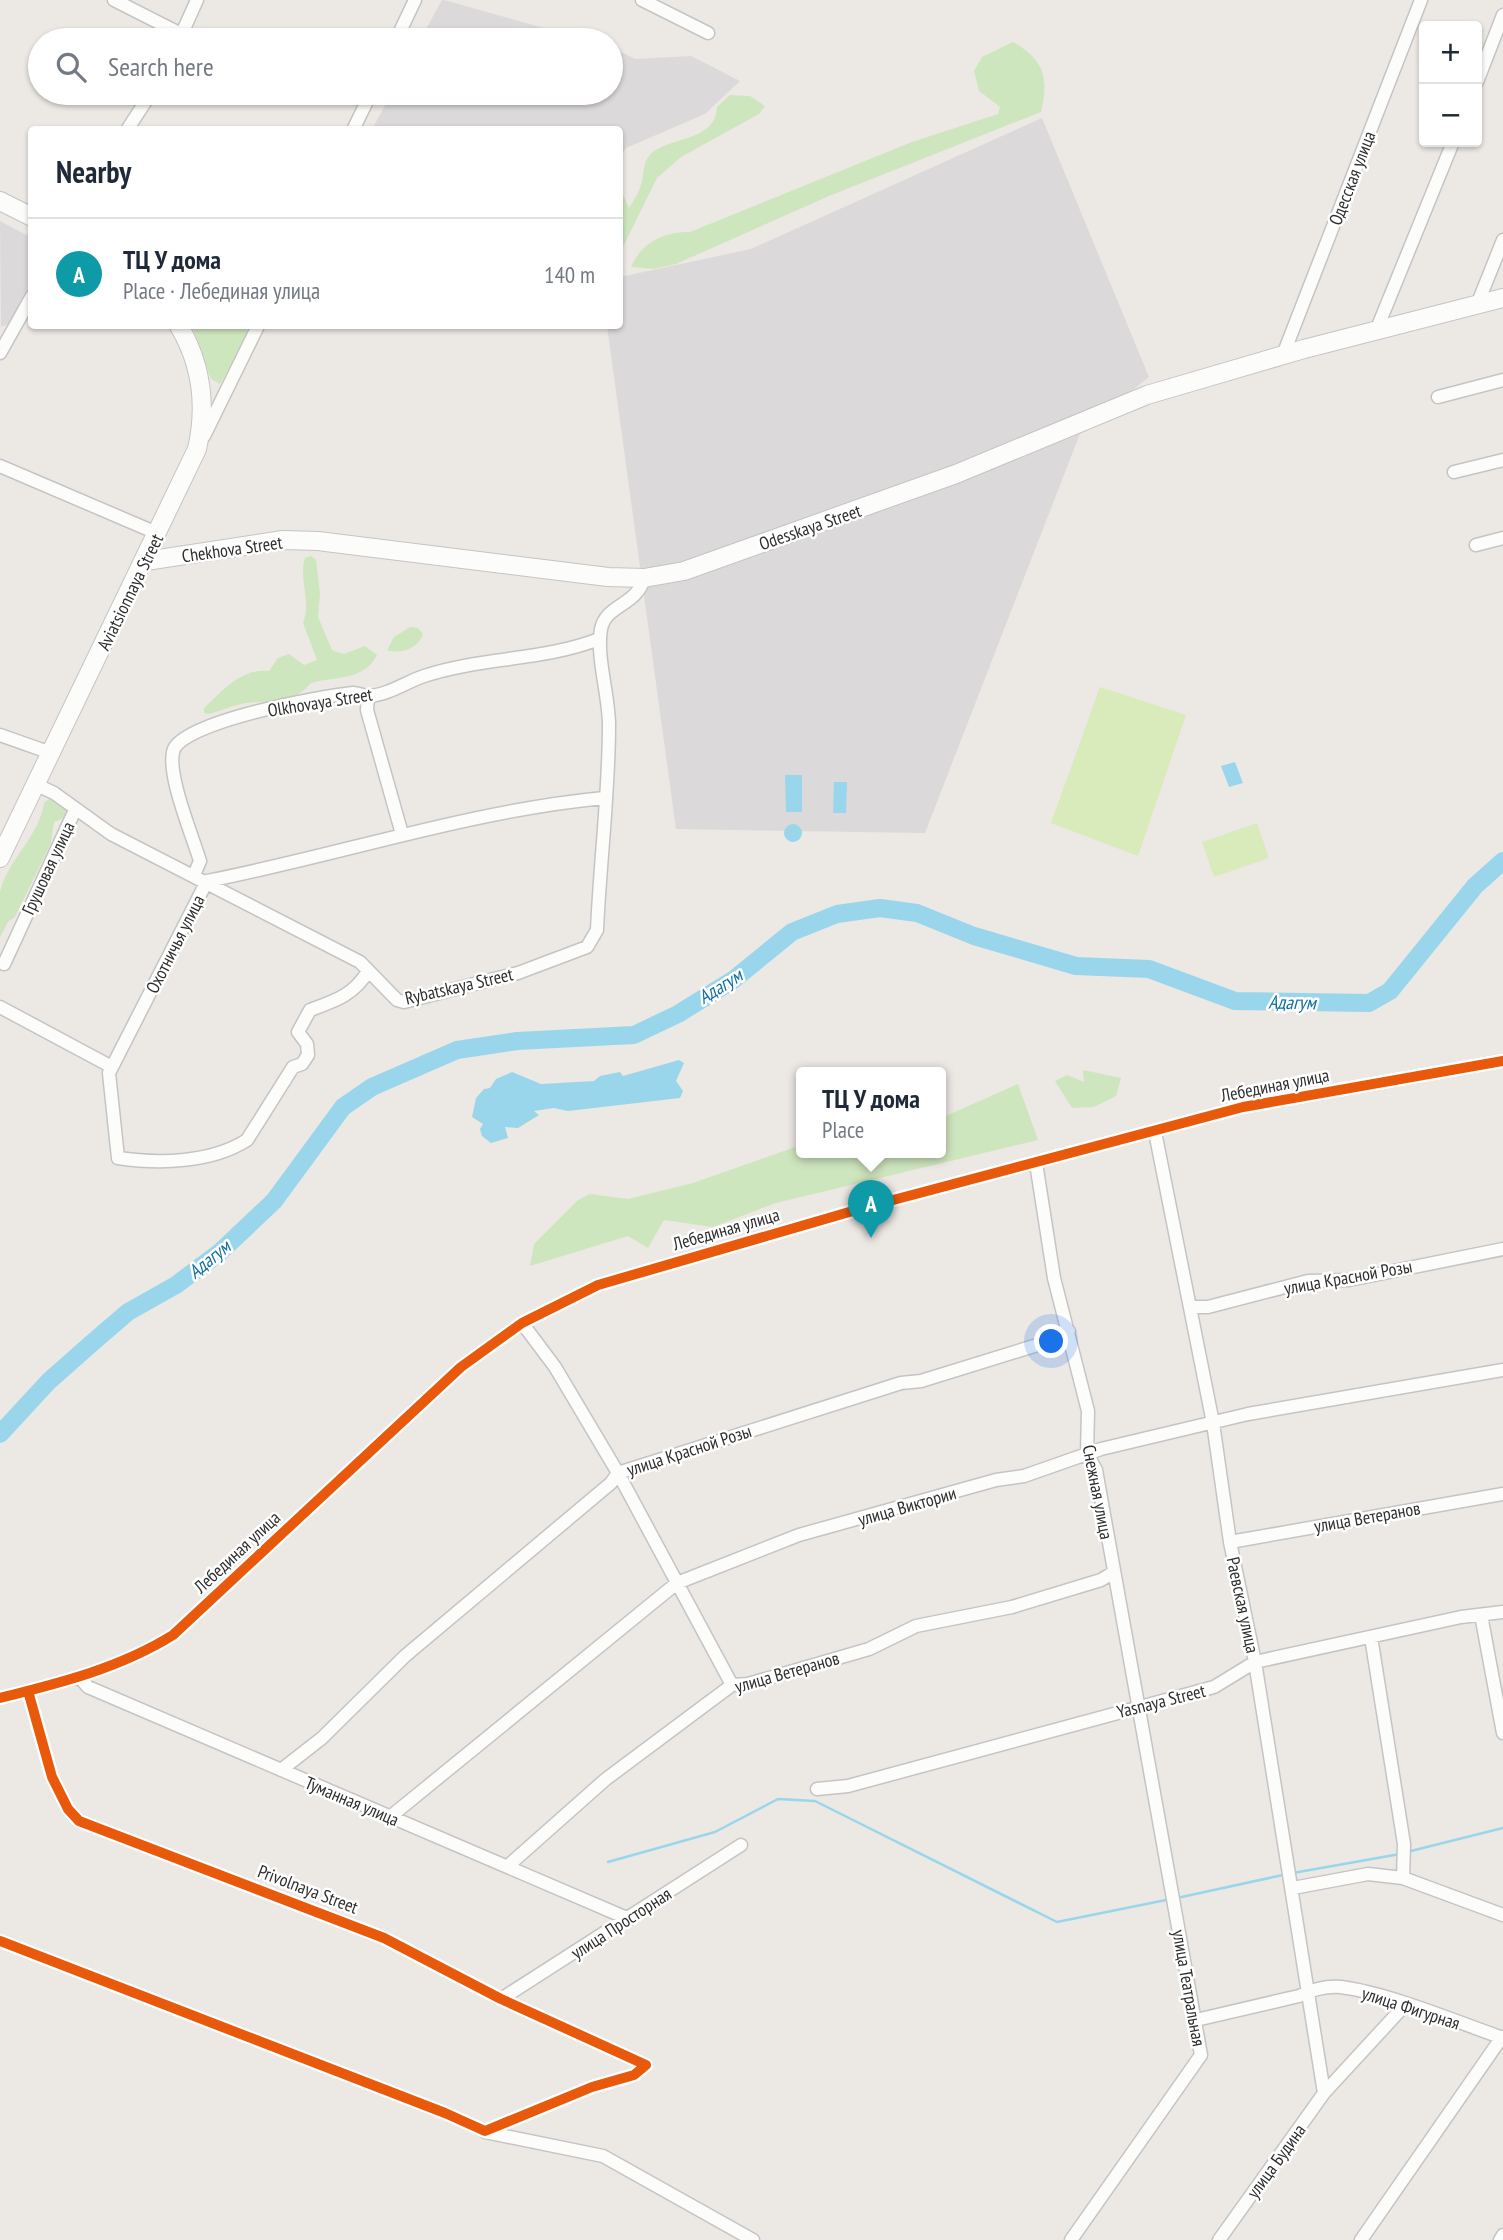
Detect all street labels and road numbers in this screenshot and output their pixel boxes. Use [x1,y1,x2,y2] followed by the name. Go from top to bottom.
[1324,128,1380,228] street label: Одесская улица
[756,499,864,555] street label: Odesskaya Street
[92,530,168,654] street label: Aviatsionnaya Street
[180,531,284,567] street label: Chekhova Street
[266,682,374,722] street label: Olkhovaya Street
[16,818,80,918] street label: Грушовая улица
[140,891,210,997] street label: Охотничья улица
[403,962,515,1010] street label: Rybatskaya Street
[1218,1063,1331,1107] street label: Лебединая улица
[669,1203,782,1255] street label: Лебединая улица
[1282,1254,1414,1300] street label: улица Красной Розы
[624,1419,754,1481] street label: улица Красной Розы
[1078,1443,1118,1541] street label: Снежная улица
[855,1481,959,1531] street label: улица Виктории
[1312,1496,1422,1538] street label: улица Ветеранов
[188,1506,285,1599] street label: Лебединая улица
[1222,1555,1264,1655] street label: Раевская улица
[732,1646,842,1698] street label: улица Ветеранов
[1114,1679,1208,1723] street label: Yasnaya Street
[301,1771,403,1831] street label: Туманная улица
[255,1859,361,1919] street label: Privolnaya Street
[566,1882,676,1964] street label: улица Просторная
[1167,1928,1211,2048] street label: улица Театральная
[1359,1981,1463,2035] street label: улица Фигурная
[1241,2119,1311,2203] street label: улица Будина

